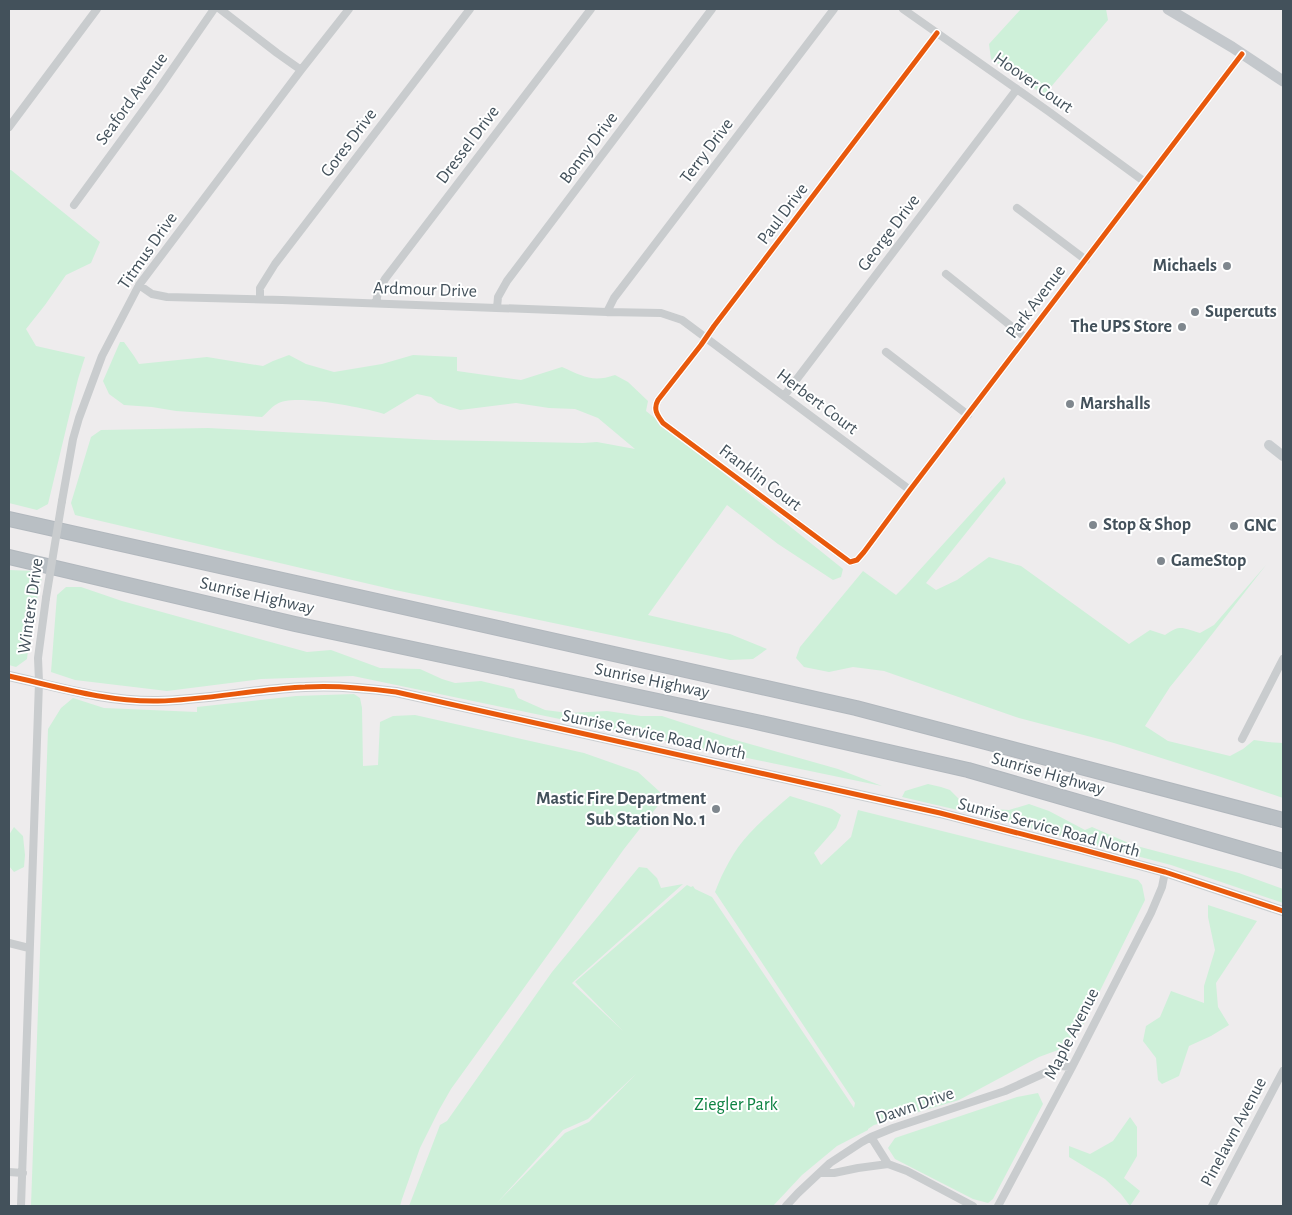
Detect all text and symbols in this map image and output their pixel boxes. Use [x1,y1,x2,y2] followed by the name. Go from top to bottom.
[990,49,1076,117] street label: Hoover Court
[93,50,171,148] street label: Seaford Avenue
[433,103,503,187] street label: Dressel Drive
[318,106,380,180] street label: Gores Drive
[556,109,622,187] street label: Bonny Drive
[677,115,737,187] street label: Terry Drive
[754,180,812,248] street label: Paul Drive
[855,191,923,275] street label: George Drive
[115,209,181,293] street label: Titmus Drive
[1153,257,1217,275] place label: Michaels
[1221,260,1233,272] marker: Michaels
[1003,262,1069,342] street label: Park Avenue
[373,279,477,301] street label: Ardmour Drive
[1205,303,1277,321] place label: Supercuts
[1189,306,1201,318] marker: Supercuts
[1070,318,1172,336] place label: The UPS Store
[1176,321,1188,333] marker: The UPS Store
[773,366,861,438] street label: Herbert Court
[1080,395,1151,413] place label: Marshalls
[1064,398,1076,410] marker: Marshalls
[716,441,805,515] street label: Franklin Court
[1103,516,1191,534] place label: Stop & Shop
[1244,517,1277,535] place label: GNC
[1087,519,1099,531] marker: Stop & Shop
[1228,520,1240,532] marker: GNC
[1171,552,1246,570] place label: GameStop
[1155,555,1167,567] marker: GameStop
[15,557,47,655] street label: Winters Drive
[198,574,316,618] street label: Sunrise Highway
[593,660,711,702] street label: Sunrise Highway
[560,707,748,763] street label: Sunrise Service Road North
[989,749,1107,799] street label: Sunrise Highway
[536,790,706,829] place label: Mastic Fire Department Sub Station No. 1
[956,795,1142,861] street label: Sunrise Service Road North
[710,803,722,815] marker: Mastic Fire Department Sub Station No. 1
[1041,986,1103,1082] street label: Maple Avenue
[1198,1074,1270,1190] street label: Pinelawn Avenue
[874,1084,956,1128] street label: Dawn Drive
[694,1096,778,1114] park label: Ziegler Park

